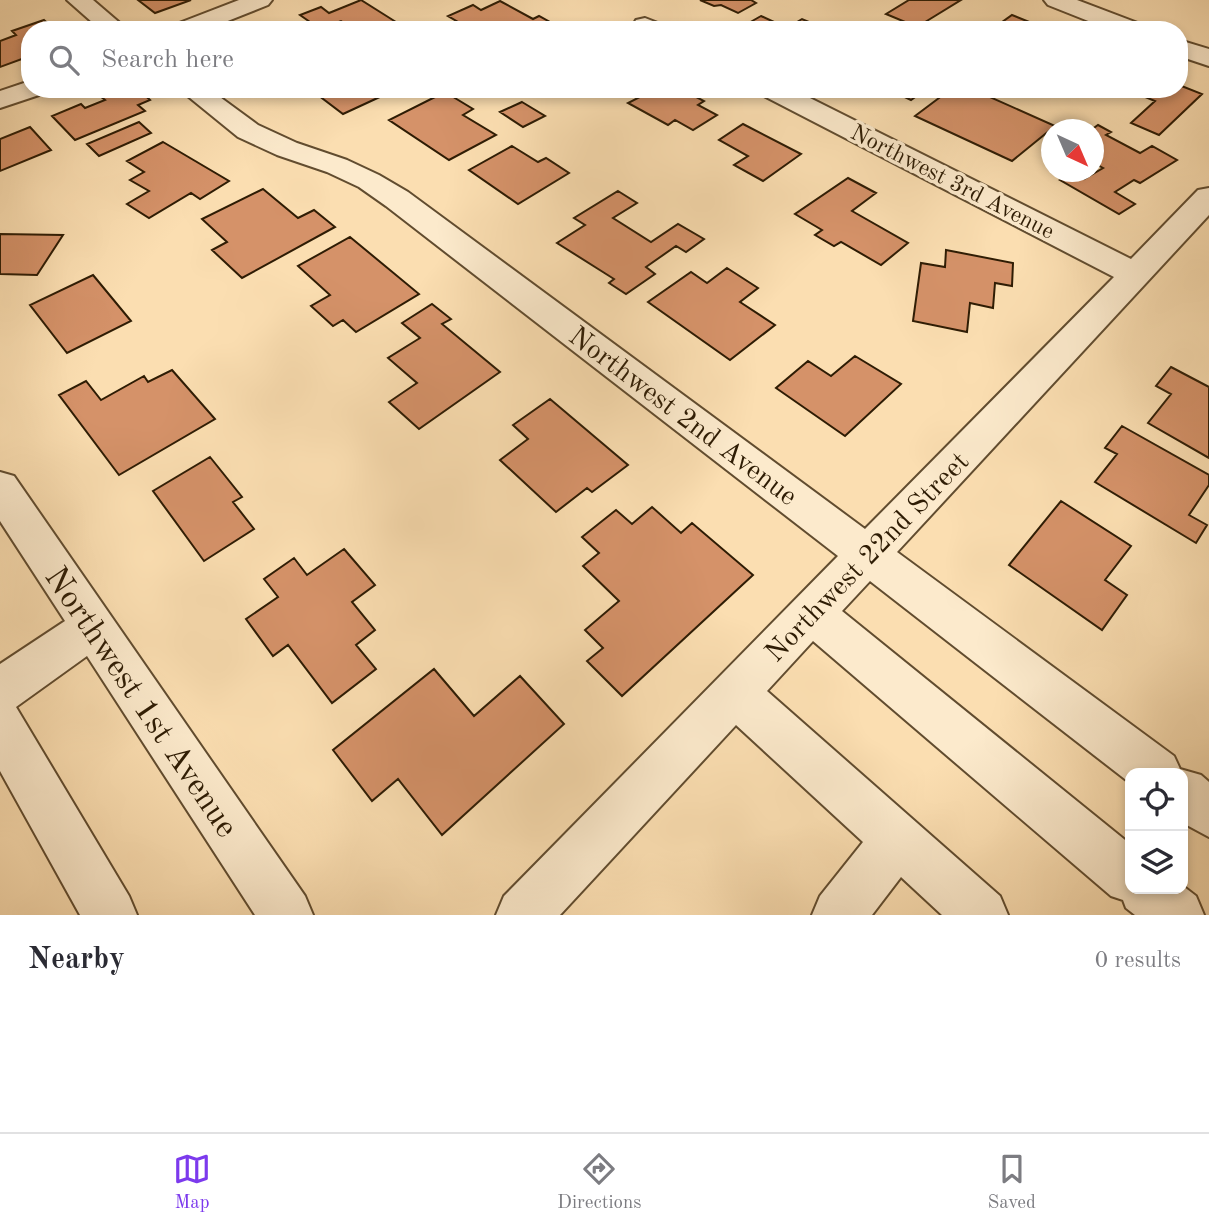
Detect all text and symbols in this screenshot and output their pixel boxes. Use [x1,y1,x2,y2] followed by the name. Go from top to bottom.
[21,21,1188,98] search box
[45,41,83,79] icon: search
[101,47,234,73] text: Search here
[1041,119,1104,182] north arrow
[847,121,1058,244] street label: Northwest 3rd Avenue
[563,323,802,512] street label: Northwest 2nd Avenue
[761,448,975,668] street label: Northwest 22nd Street
[37,562,243,844] street label: Northwest 1st Avenue
[1125,768,1188,894] map controls
[1125,768,1188,831] button: locate
[1125,831,1188,894] button: layers
[28,945,125,975] text: Nearby
[1095,949,1181,972] text: 0 results
[173,1150,211,1215] tab: Map
[557,1150,642,1215] tab: Directions
[988,1150,1036,1215] tab: Saved

